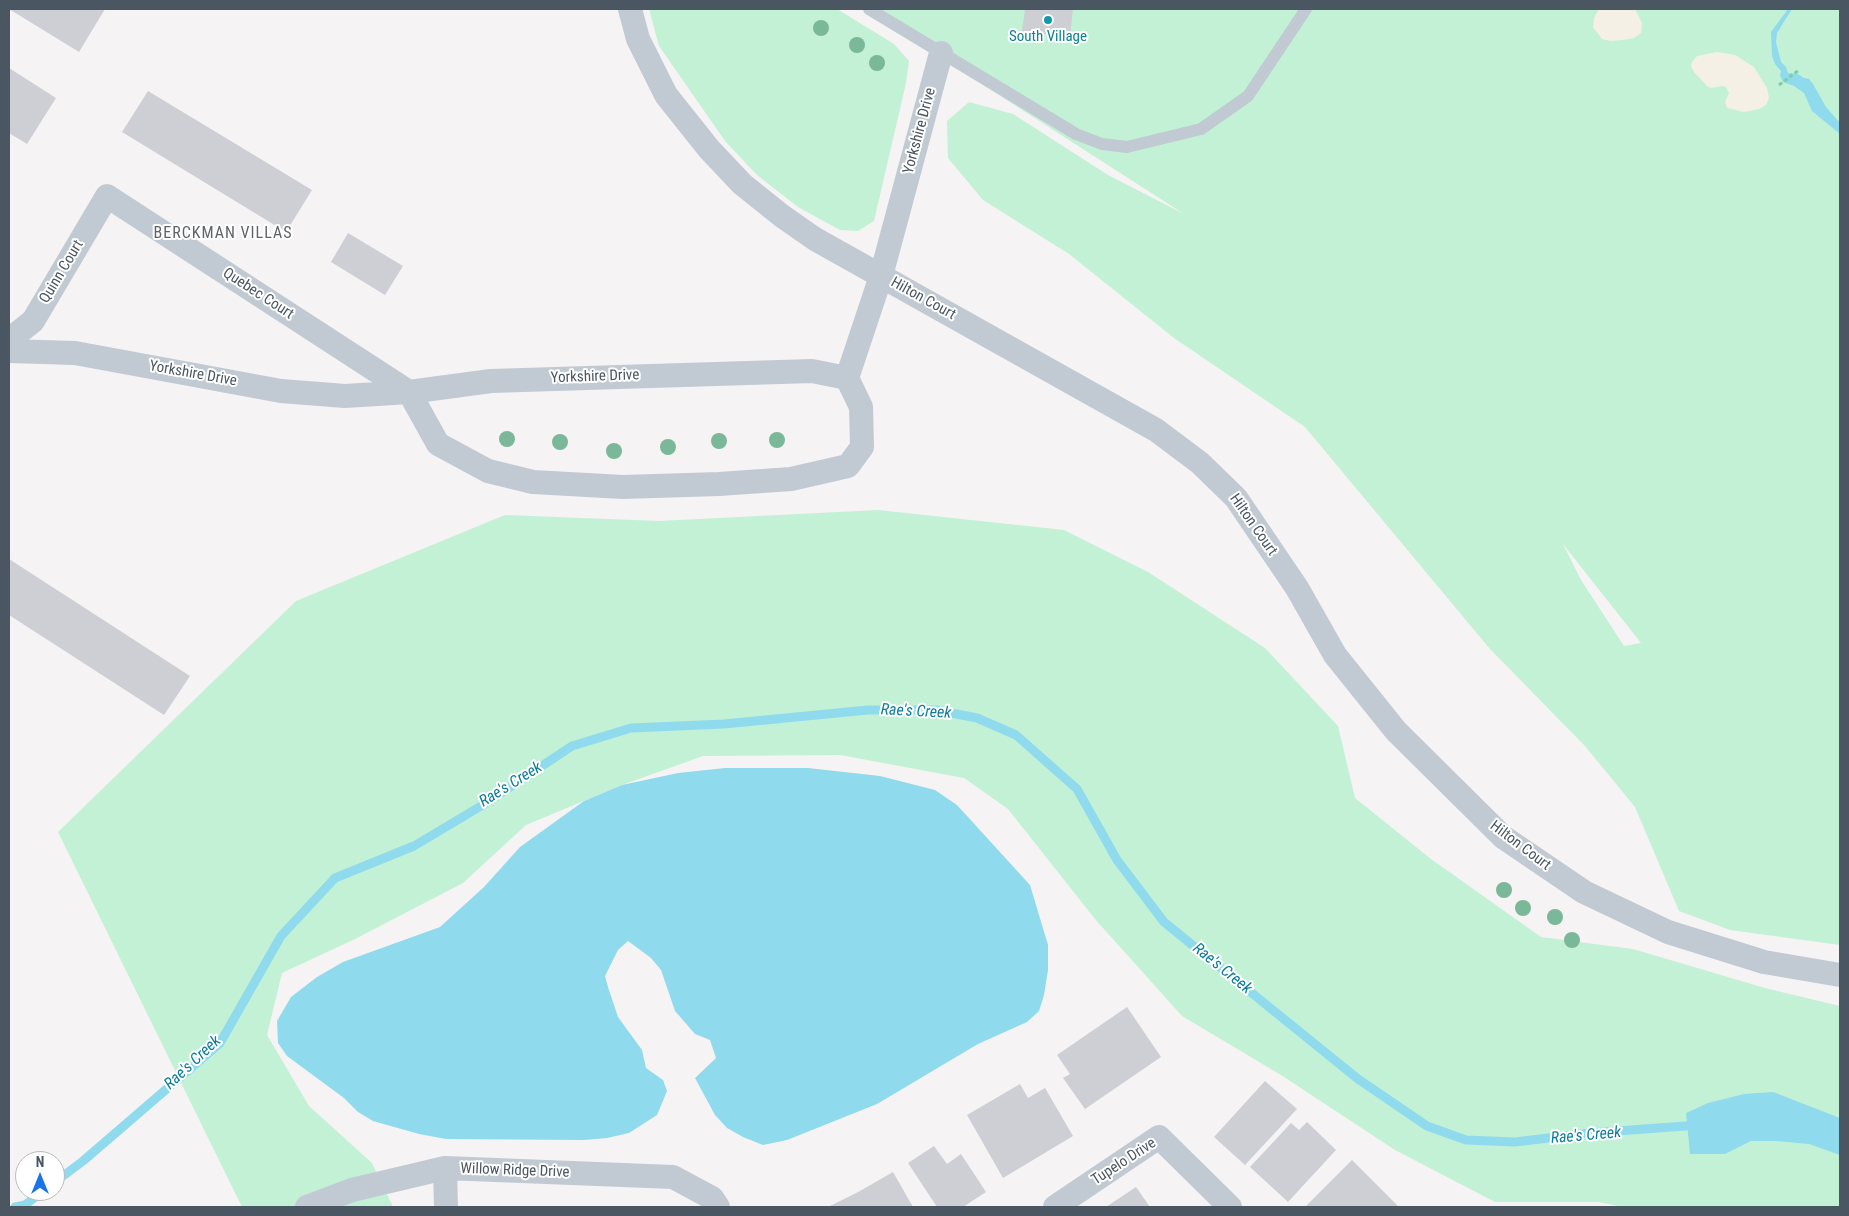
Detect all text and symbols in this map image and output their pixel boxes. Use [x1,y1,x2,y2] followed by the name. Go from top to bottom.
[1042,14,1054,26] marker: South Village
[1009,28,1087,46] place label: South Village
[900,86,940,176] street label: Yorkshire Drive
[152,224,294,244] district label: BERCKMAN VILLAS
[36,237,88,307] street label: Quinn Court
[219,264,297,324] street label: Quebec Court
[887,274,959,324] street label: Hilton Court
[148,357,238,391] street label: Yorkshire Drive
[550,366,640,388] street label: Yorkshire Drive
[1225,491,1281,559] street label: Hilton Court
[880,701,952,723] water label: Rae's Creek
[476,758,546,812] water label: Rae's Creek
[1486,817,1554,875] street label: Hilton Court
[1189,939,1255,999] water label: Rae's Creek
[161,1032,225,1094] water label: Rae's Creek
[1550,1123,1622,1149] water label: Rae's Creek
[1088,1135,1160,1189] street label: Tupelo Drive
[15,1151,65,1201] north arrow
[36,1154,44,1170] text: N
[460,1160,570,1182] street label: Willow Ridge Drive

